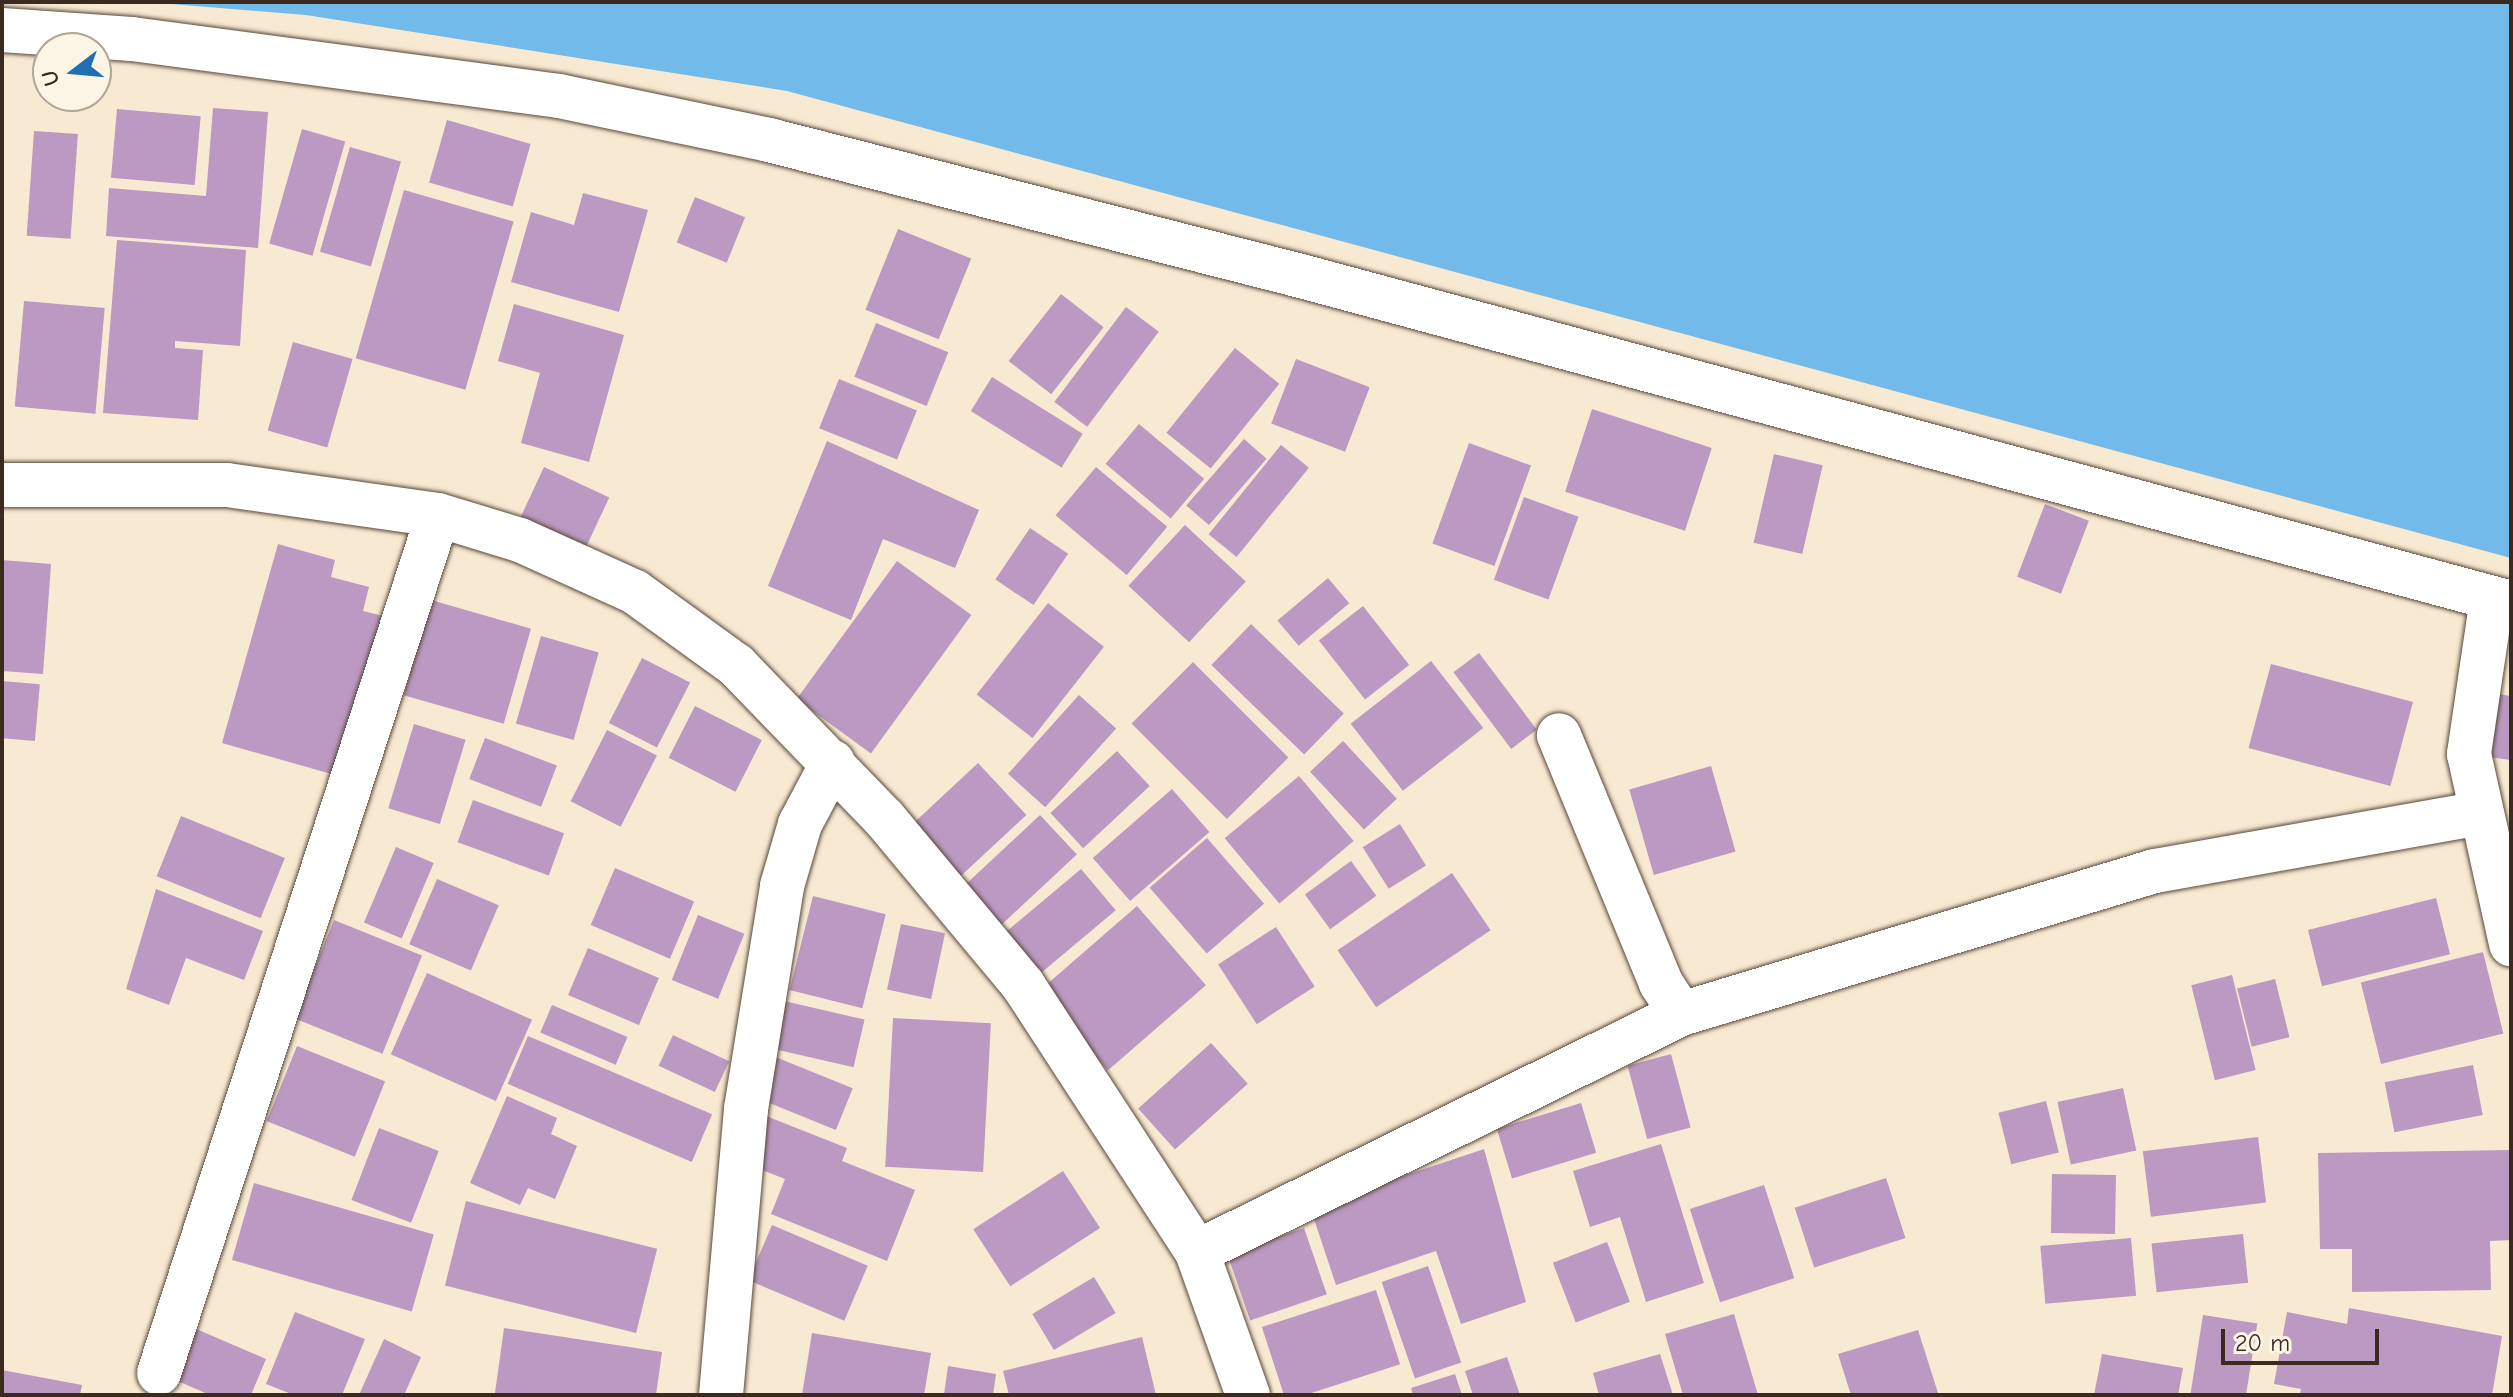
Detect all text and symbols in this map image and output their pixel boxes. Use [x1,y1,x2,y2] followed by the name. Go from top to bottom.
[32,32,112,112] north arrow
[36,67,65,89] text: U
[2225,1313,2383,1363] scale bar
[2235,1329,2290,1357] text: 20 m

